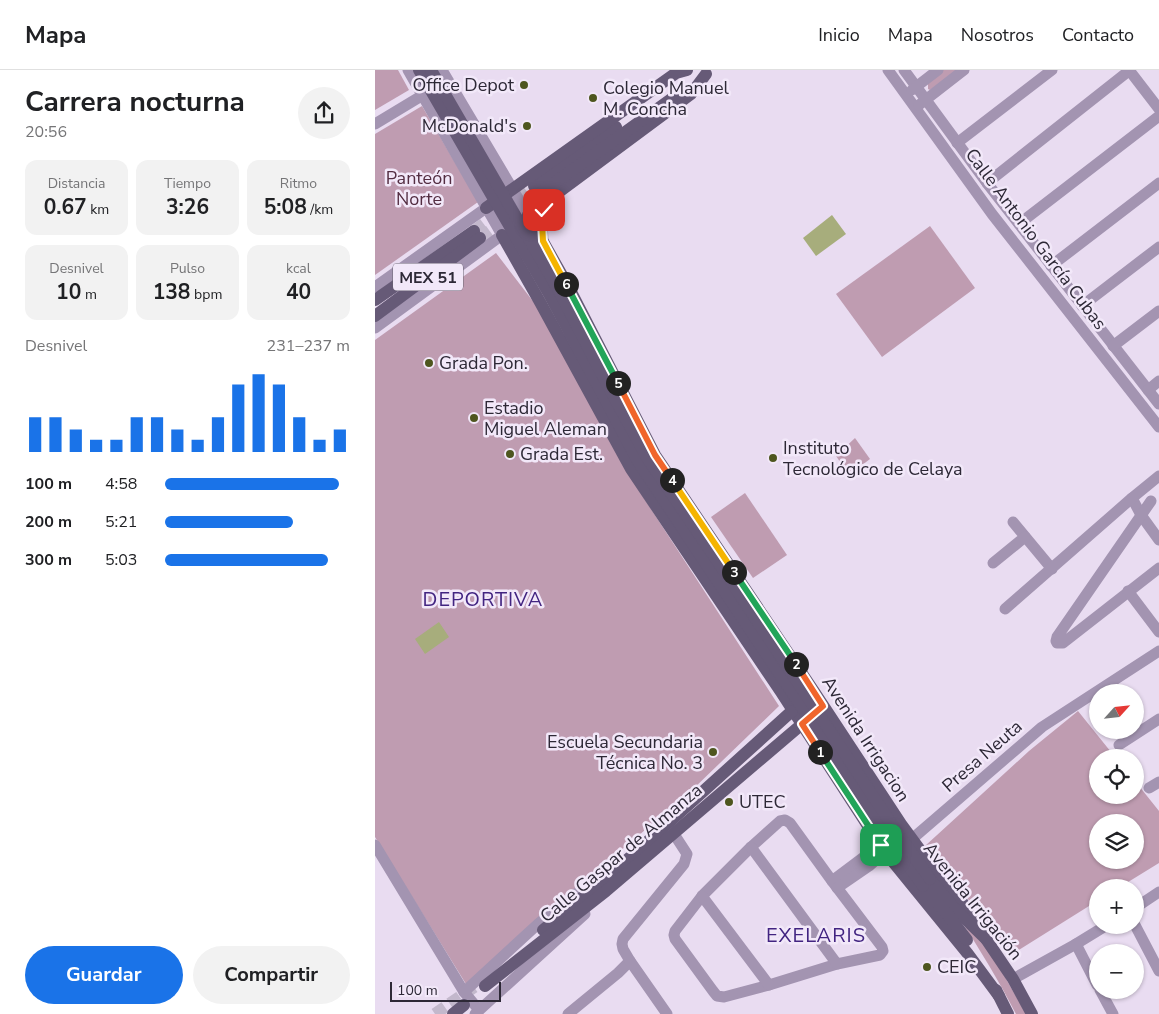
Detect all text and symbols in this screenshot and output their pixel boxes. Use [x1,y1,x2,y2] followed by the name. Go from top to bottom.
[25,19,87,51] text: Mapa
[818,23,860,47] text: Inicio
[888,23,933,47] text: Mapa
[961,23,1034,47] text: Nosotros
[1062,23,1134,47] text: Contacto
[412,73,515,97] place label: Office Depot
[603,76,729,121] place label: Colegio Manuel M. Concha
[518,79,530,91] marker: Office Depot
[25,83,245,121] text: Carrera nocturna
[298,87,350,139] button: share
[587,92,599,104] marker: Colegio Manuel M. Concha
[422,114,517,138] place label: McDonald's
[521,120,533,132] marker: McDonald's
[25,121,67,143] text: 20:56
[960,144,1112,334] street label: Calle Antonio García Cubas
[386,166,452,211] park label: Panteón Norte
[48,174,105,193] text: Distancia
[164,174,211,193] text: Tiempo
[280,174,317,193] text: Ritmo
[523,189,565,231] pin
[44,193,87,221] text: 0.67
[166,193,209,221] text: 3:26
[264,193,307,221] text: 5:08
[530,196,558,224] icon: check
[87,200,109,219] text: km
[307,200,333,219] text: /km
[49,259,104,278] text: Desnivel
[170,259,205,278] text: Pulso
[286,259,311,278] text: kcal
[393,263,463,290] road number: MEX 51
[553,272,579,296] pin: 6
[562,275,571,294] text: 6
[56,278,81,306] text: 10
[153,278,190,306] text: 138
[286,278,311,306] text: 40
[81,285,97,304] text: m
[190,285,222,304] text: bpm
[25,335,87,357] text: Desnivel
[267,335,350,357] text: 231–237 m
[439,351,528,375] place label: Grada Pon.
[423,357,435,369] marker: Grada Pon.
[605,370,631,396] pin: 5
[614,374,623,393] text: 5
[484,396,607,441] place label: Estadio Miguel Aleman
[468,412,480,424] marker: Estadio Miguel Aleman
[783,436,963,481] place label: Instituto Tecnológico de Celaya
[520,442,603,466] place label: Grada Est.
[504,448,516,460] marker: Grada Est.
[767,452,779,464] marker: Instituto Tecnológico de Celaya
[659,468,685,492] pin: 4
[668,471,677,490] text: 4
[25,473,72,495] text: 100 m
[105,473,137,495] text: 4:58
[25,511,72,533] text: 200 m
[105,511,137,533] text: 5:21
[25,549,72,571] text: 300 m
[105,549,137,571] text: 5:03
[721,560,747,584] pin: 3
[730,563,739,582] text: 3
[423,586,543,613] district label: DEPORTIVA
[783,652,809,676] pin: 2
[792,655,801,674] text: 2
[816,672,916,806] street label: Avenida Irrigacion
[1089,684,1144,739] north arrow
[1089,684,1144,999] map controls
[937,715,1027,797] street label: Presa Neuta
[547,730,703,775] place label: Escuela Secundaria Técnica No. 3
[807,740,833,764] pin: 1
[816,743,825,762] text: 1
[707,746,719,758] marker: Escuela Secundaria Técnica No. 3
[1089,749,1144,804] button: locate
[535,778,707,928] street label: Calle Gaspar de Almanza
[739,790,786,814] place label: UTEC
[723,796,735,808] marker: UTEC
[1089,814,1144,869] button: layers
[860,824,902,866] pin
[867,831,895,859] icon: arrive
[918,837,1028,965] street label: Avenida Irrigación
[1089,879,1144,934] button: +
[766,922,866,949] district label: EXELARIS
[1089,944,1144,999] button: −
[25,946,183,1004] button: Guardar
[193,946,350,1004] button: Compartir
[937,955,976,979] place label: CEIC
[921,961,933,973] marker: CEIC
[390,979,501,1002] scale bar
[397,981,438,1000] text: 100 m

